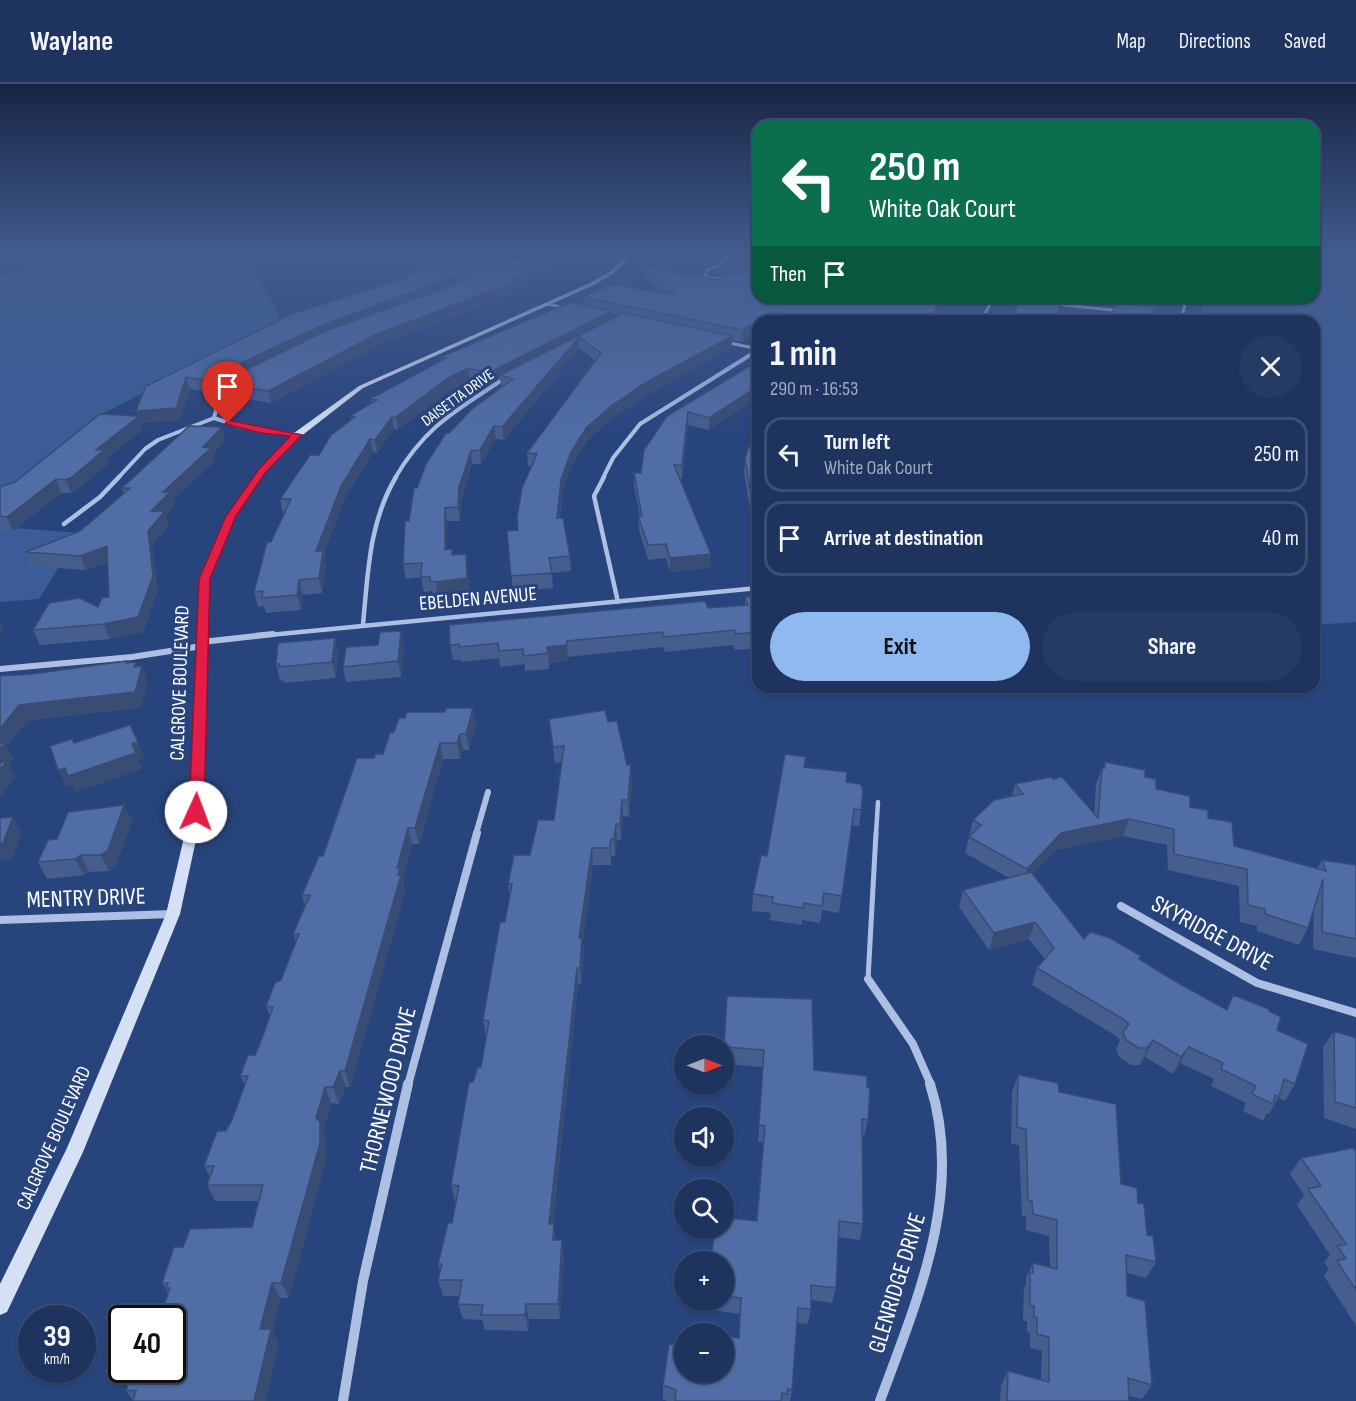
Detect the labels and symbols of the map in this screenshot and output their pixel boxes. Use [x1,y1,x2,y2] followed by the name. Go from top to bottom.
[202,361,253,423] pin
[418,365,498,431] street label: DAISETTA DRIVE
[418,582,538,616] street label: EBELDEN AVENUE
[165,605,195,761] street label: CALGROVE BOULEVARD
[164,780,228,844] position arrow
[26,881,146,915] street label: MENTRY DRIVE
[1146,889,1278,977] street label: SKYRIDGE DRIVE
[353,1004,423,1176] street label: THORNEWOOD DRIVE
[674,1035,734,1095] north arrow
[12,1062,96,1214] street label: CALGROVE BOULEVARD
[862,1209,932,1357] street label: GLENRIDGE DRIVE
[108,1305,186,1383] speed limit sign: 40

